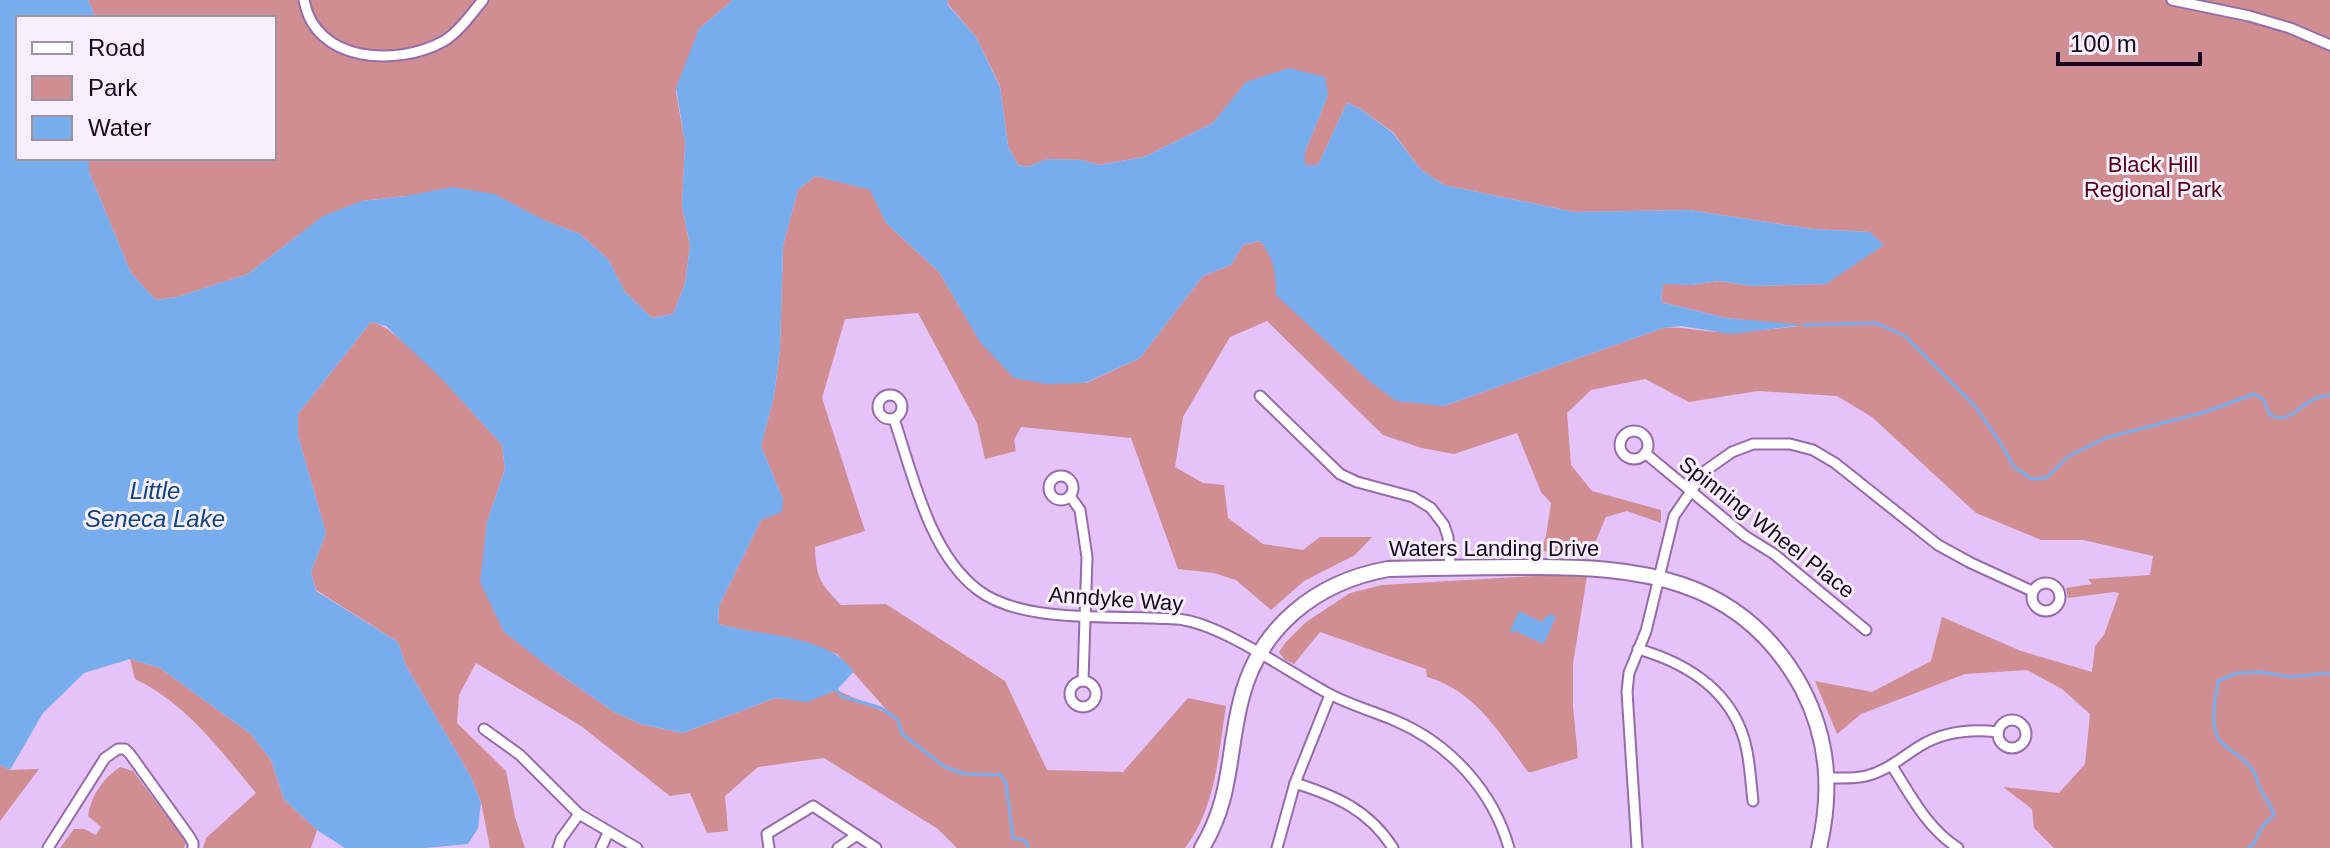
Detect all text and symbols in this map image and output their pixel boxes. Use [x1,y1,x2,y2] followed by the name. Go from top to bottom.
[16,16,276,160] legend
[2058,16,2200,66] scale bar
[2070,30,2137,57] text: 100 m
[88,34,145,61] text: Road
[88,74,138,101] text: Park
[88,114,151,141] text: Water
[2084,152,2223,202] park label: Black Hill Regional Park
[1674,451,1860,603] street label: Spinning Wheel Place
[85,477,225,532] water label: Little Seneca Lake
[1389,536,1599,561] street label: Waters Landing Drive
[1048,582,1184,616] street label: Anndyke Way

